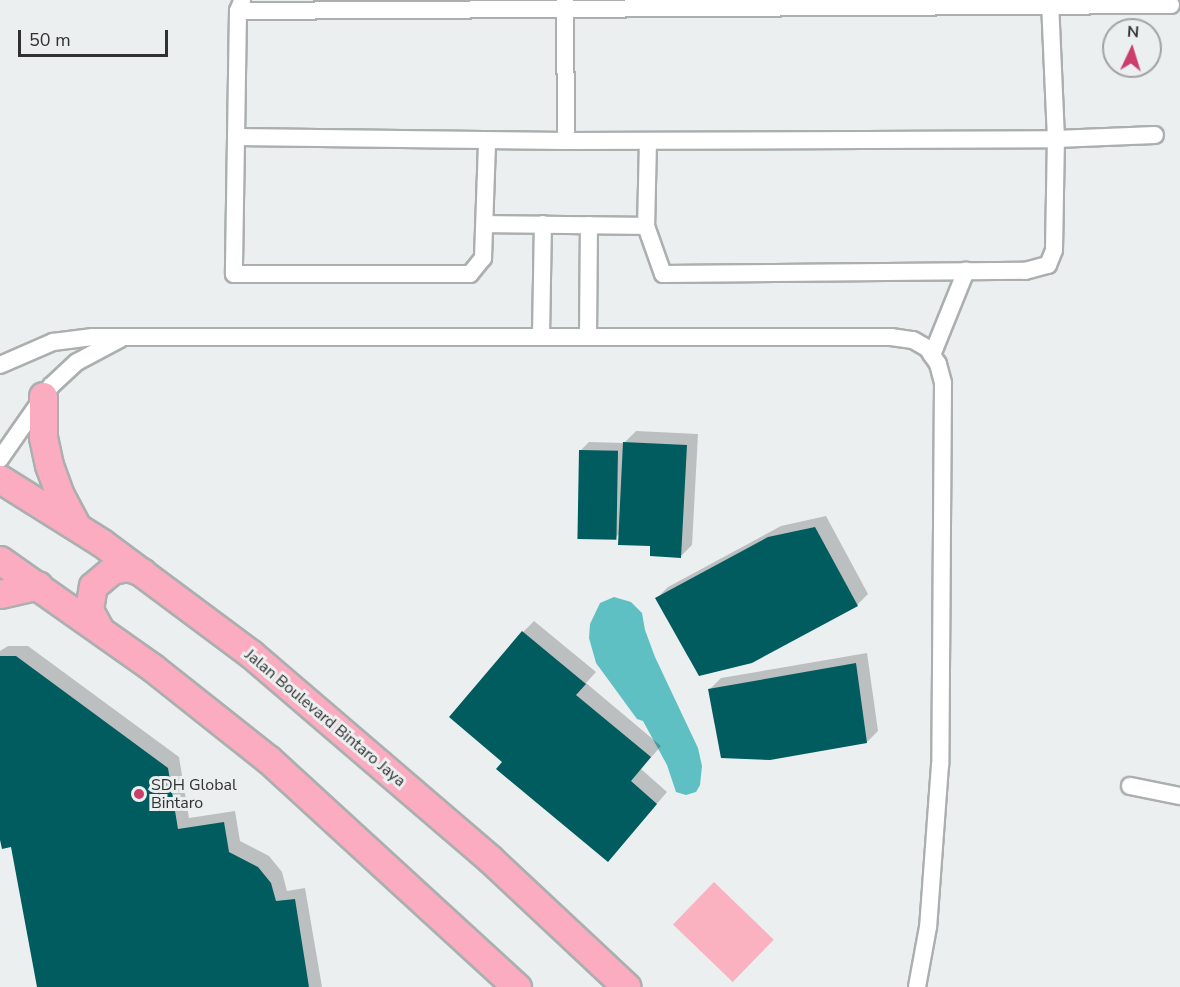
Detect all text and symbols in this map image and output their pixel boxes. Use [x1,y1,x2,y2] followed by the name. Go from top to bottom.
[21,18,171,56] scale bar
[1102,18,1162,78] north arrow
[1126,21,1140,43] text: N
[29,28,71,52] text: 50 m
[241,645,409,791] street label: Jalan Boulevard Bintaro Jaya
[151,775,237,813] place label: SDH Global Bintaro
[132,787,146,801] marker: SDH Global Bintaro

